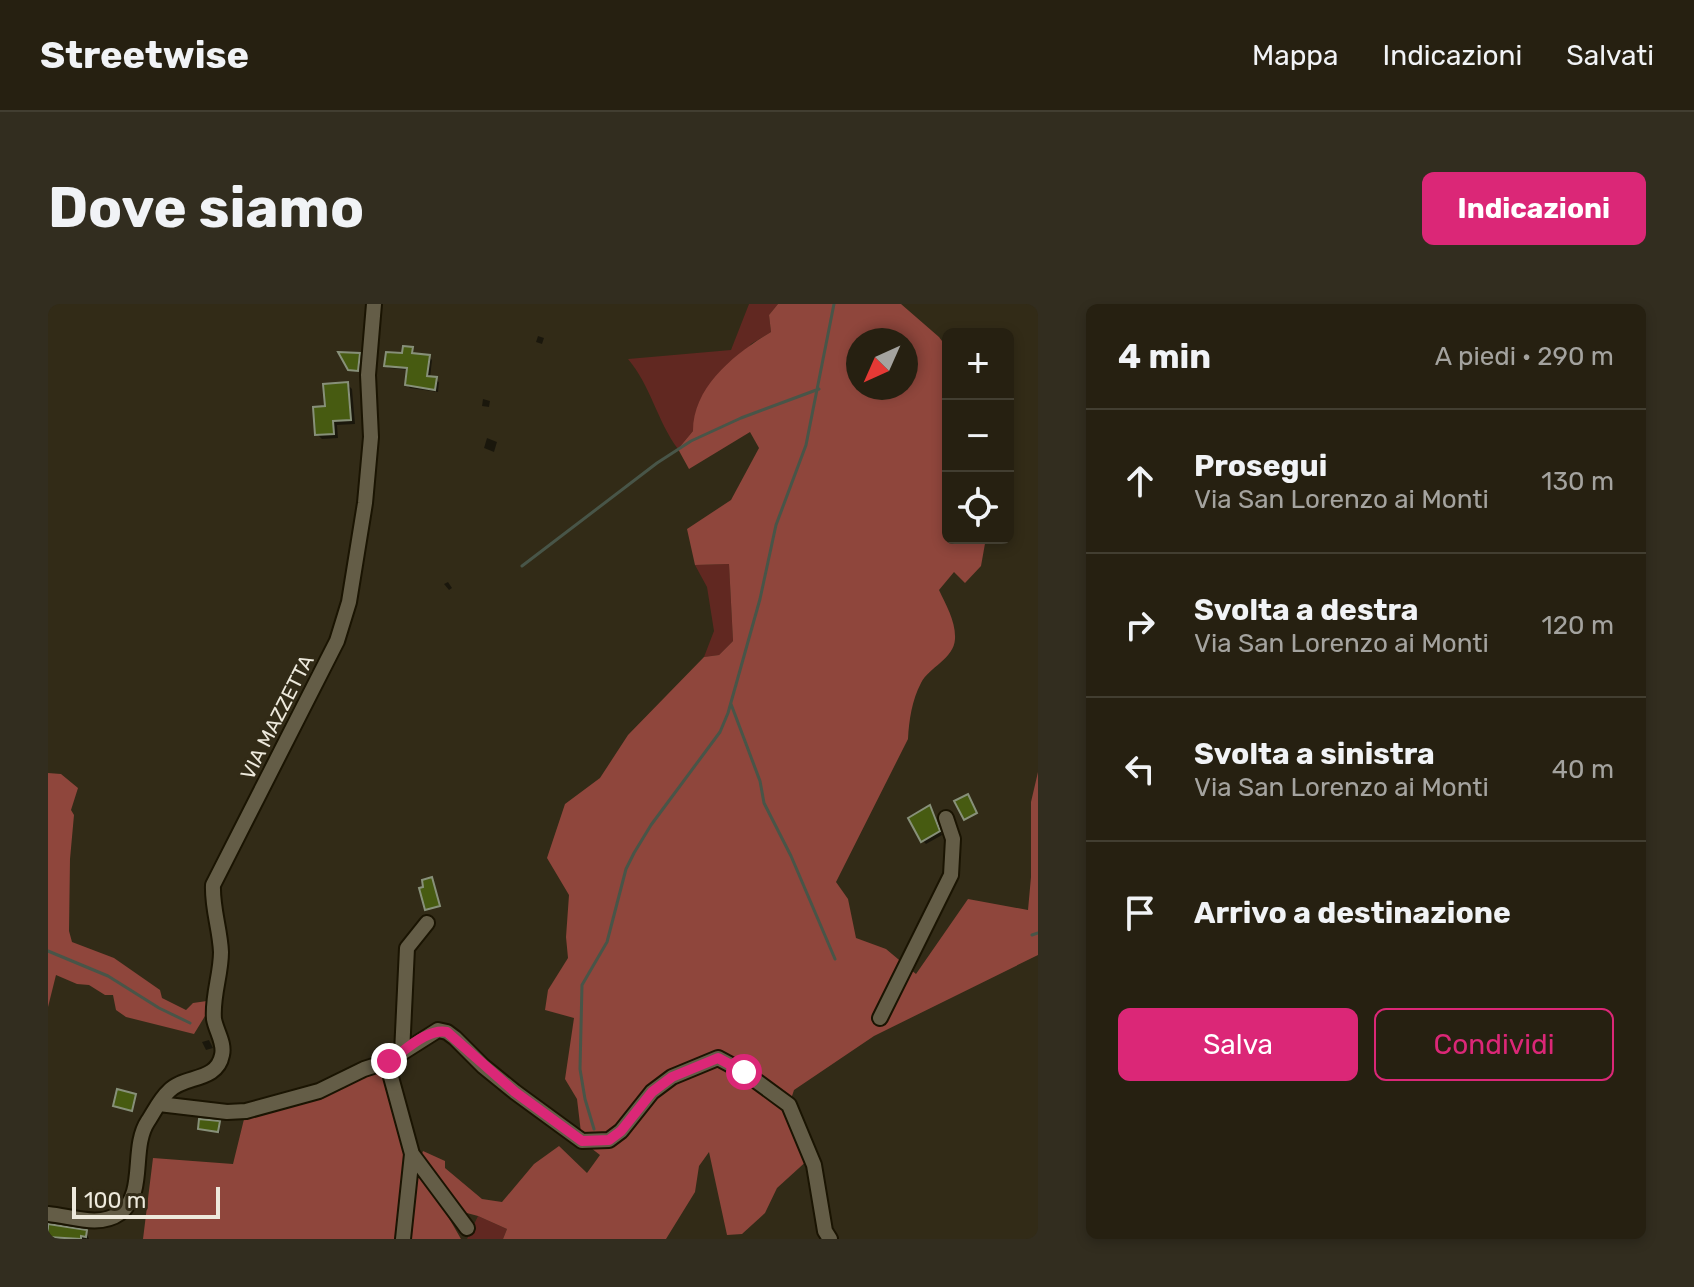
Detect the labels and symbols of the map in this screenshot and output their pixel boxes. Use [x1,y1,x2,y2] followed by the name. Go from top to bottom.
[846,328,918,400] north arrow
[235,651,319,783] street label: VIA MAZZETTA
[371,1043,407,1079] route end
[726,1054,762,1090] route start
[72,1183,220,1219] scale bar

